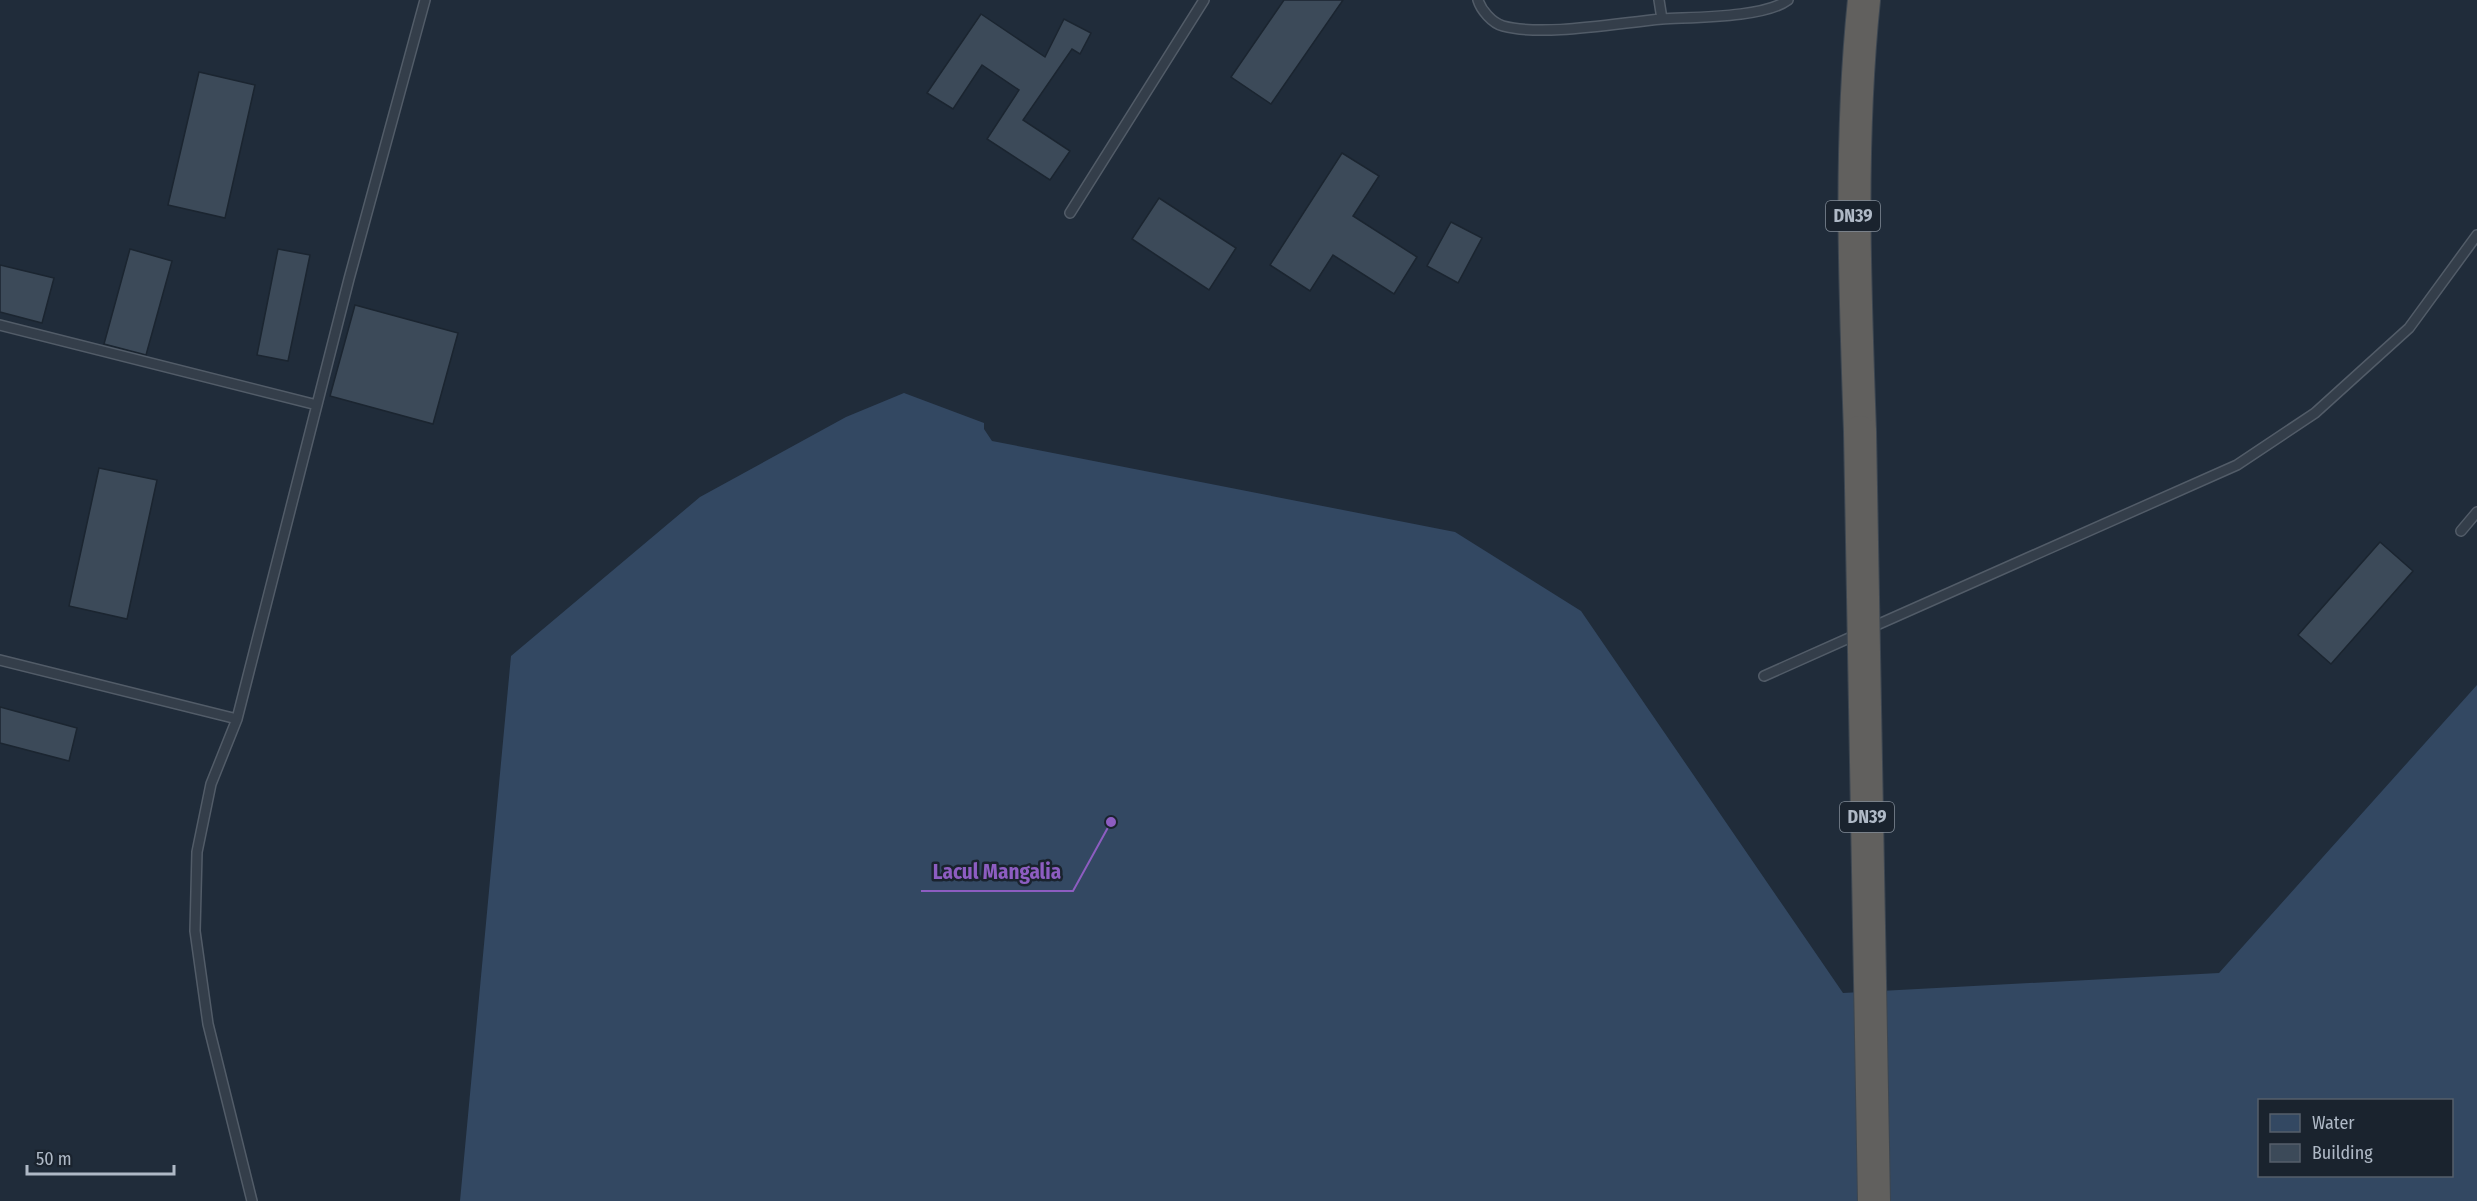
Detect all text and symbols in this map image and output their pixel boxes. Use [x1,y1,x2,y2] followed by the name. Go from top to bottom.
[1826,201,1880,231] road number: DN39
[1840,802,1894,832] road number: DN39
[921,852,1073,891] callout: Lacul Mangalia
[933,859,1061,885] text: Lacul Mangalia
[2258,1099,2453,1177] legend
[2312,1112,2355,1134] text: Water
[27,1138,174,1176] scale bar
[2312,1142,2373,1164] text: Building
[36,1148,72,1170] text: 50 m

